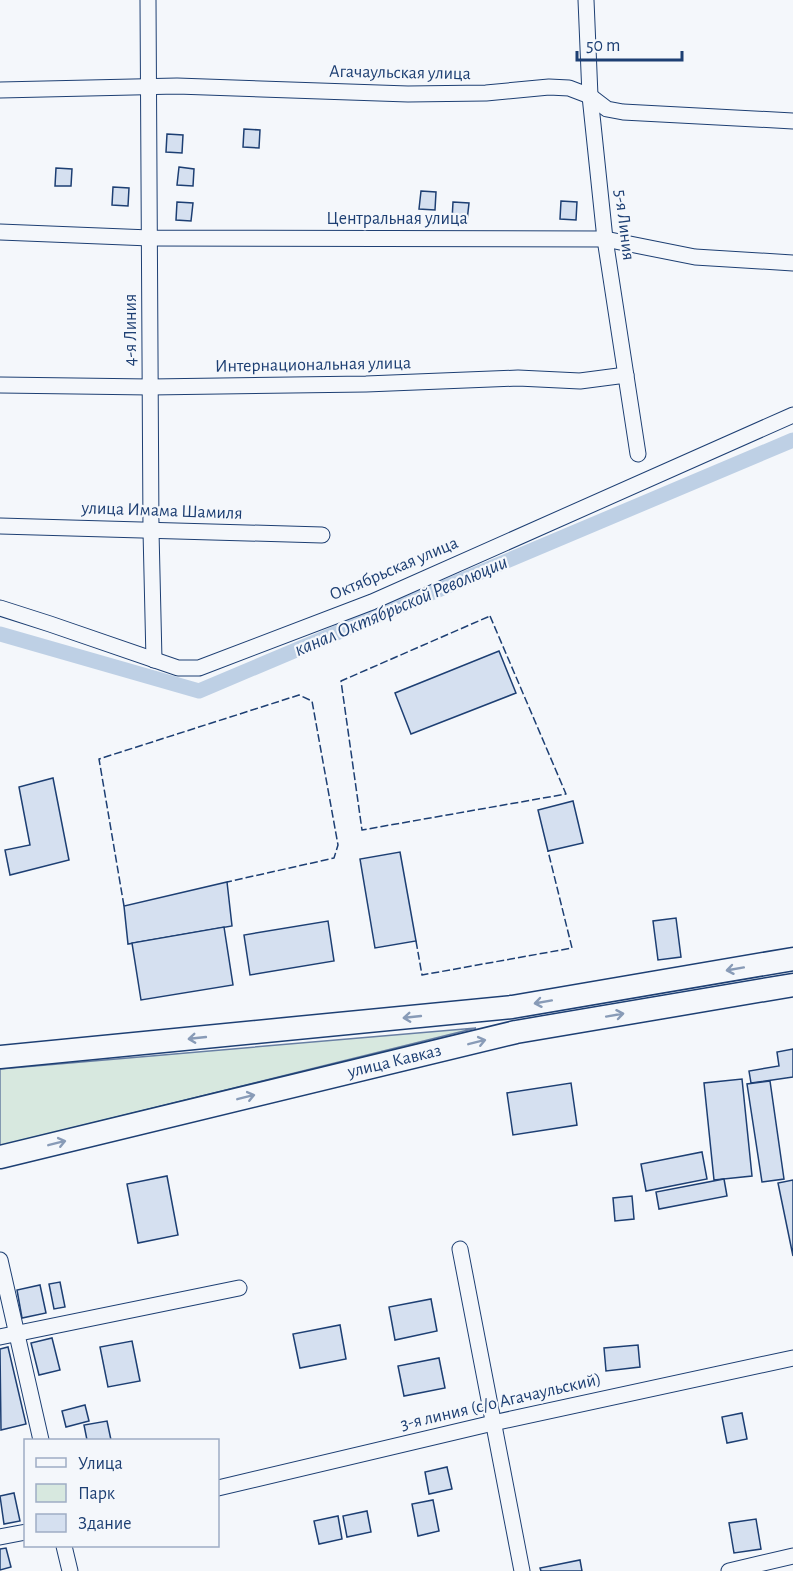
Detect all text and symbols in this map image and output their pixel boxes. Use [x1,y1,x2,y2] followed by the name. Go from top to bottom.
[577,24,682,62] scale bar
[586,37,620,55] text: 50 m
[329,63,471,83] street label: Агачаульская улица
[611,189,637,261] street label: 5-я Линия
[326,210,468,228] street label: Центральная улица
[122,294,140,366] street label: 4-я Линия
[215,354,411,376] street label: Интернациональная улица
[80,499,243,523] street label: улица Имама Шамиля
[327,533,461,604] street label: Октябрьская улица
[292,552,510,660] water label: канал Октябрьской Революции
[726,964,746,975] one-way arrow
[534,997,553,1008] one-way arrow
[605,1009,625,1020] one-way arrow
[402,1012,422,1023] one-way arrow
[188,1033,207,1044] one-way arrow
[467,1035,486,1047] one-way arrow
[345,1041,443,1082] street label: улица Кавказ
[237,1091,256,1103] one-way arrow
[47,1137,66,1149] one-way arrow
[399,1370,603,1434] street label: 3-я линия (с/о Агачаульский)
[24,1439,219,1547] legend
[78,1455,123,1473] text: Улица
[78,1485,116,1503] text: Парк
[78,1515,132,1533] text: Здание

